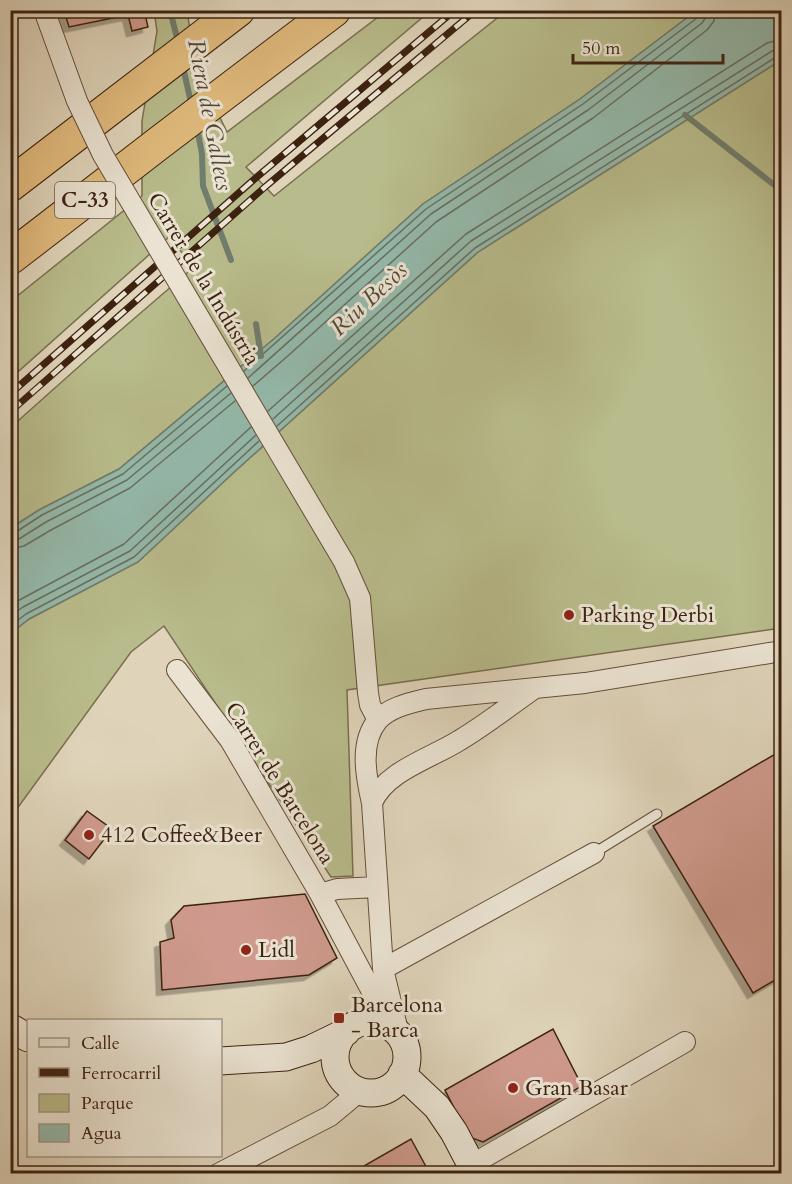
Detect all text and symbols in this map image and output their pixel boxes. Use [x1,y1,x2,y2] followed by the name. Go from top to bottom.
[573,27,723,65] scale bar
[179,36,241,194] water label: Riera de Gallecs
[582,36,621,61] text: 50 m
[55,182,115,218] road number: C-33
[140,187,268,371] street label: Carrer de la Indústria
[323,254,415,344] water label: Riu Besòs
[581,600,714,630] place label: Parking Derbi
[562,608,576,622] marker: Parking Derbi
[218,696,342,870] street label: Carrer de Barcelona
[101,820,263,850] place label: 412 Coffee&Beer
[82,828,96,842] marker: 412 Coffee&Beer
[258,935,295,965] place label: Lidl
[239,943,253,957] marker: Lidl
[351,990,444,1045] place label: Barcelona - Barca
[332,1011,346,1025] marker: Barcelona - Barca
[27,1019,222,1157] legend
[81,1031,120,1056] text: Calle
[81,1061,161,1086] text: Ferrocarril
[525,1073,629,1103] place label: Gran Basar
[506,1081,520,1095] marker: Gran Basar
[81,1091,134,1116] text: Parque
[81,1121,122,1146] text: Agua

